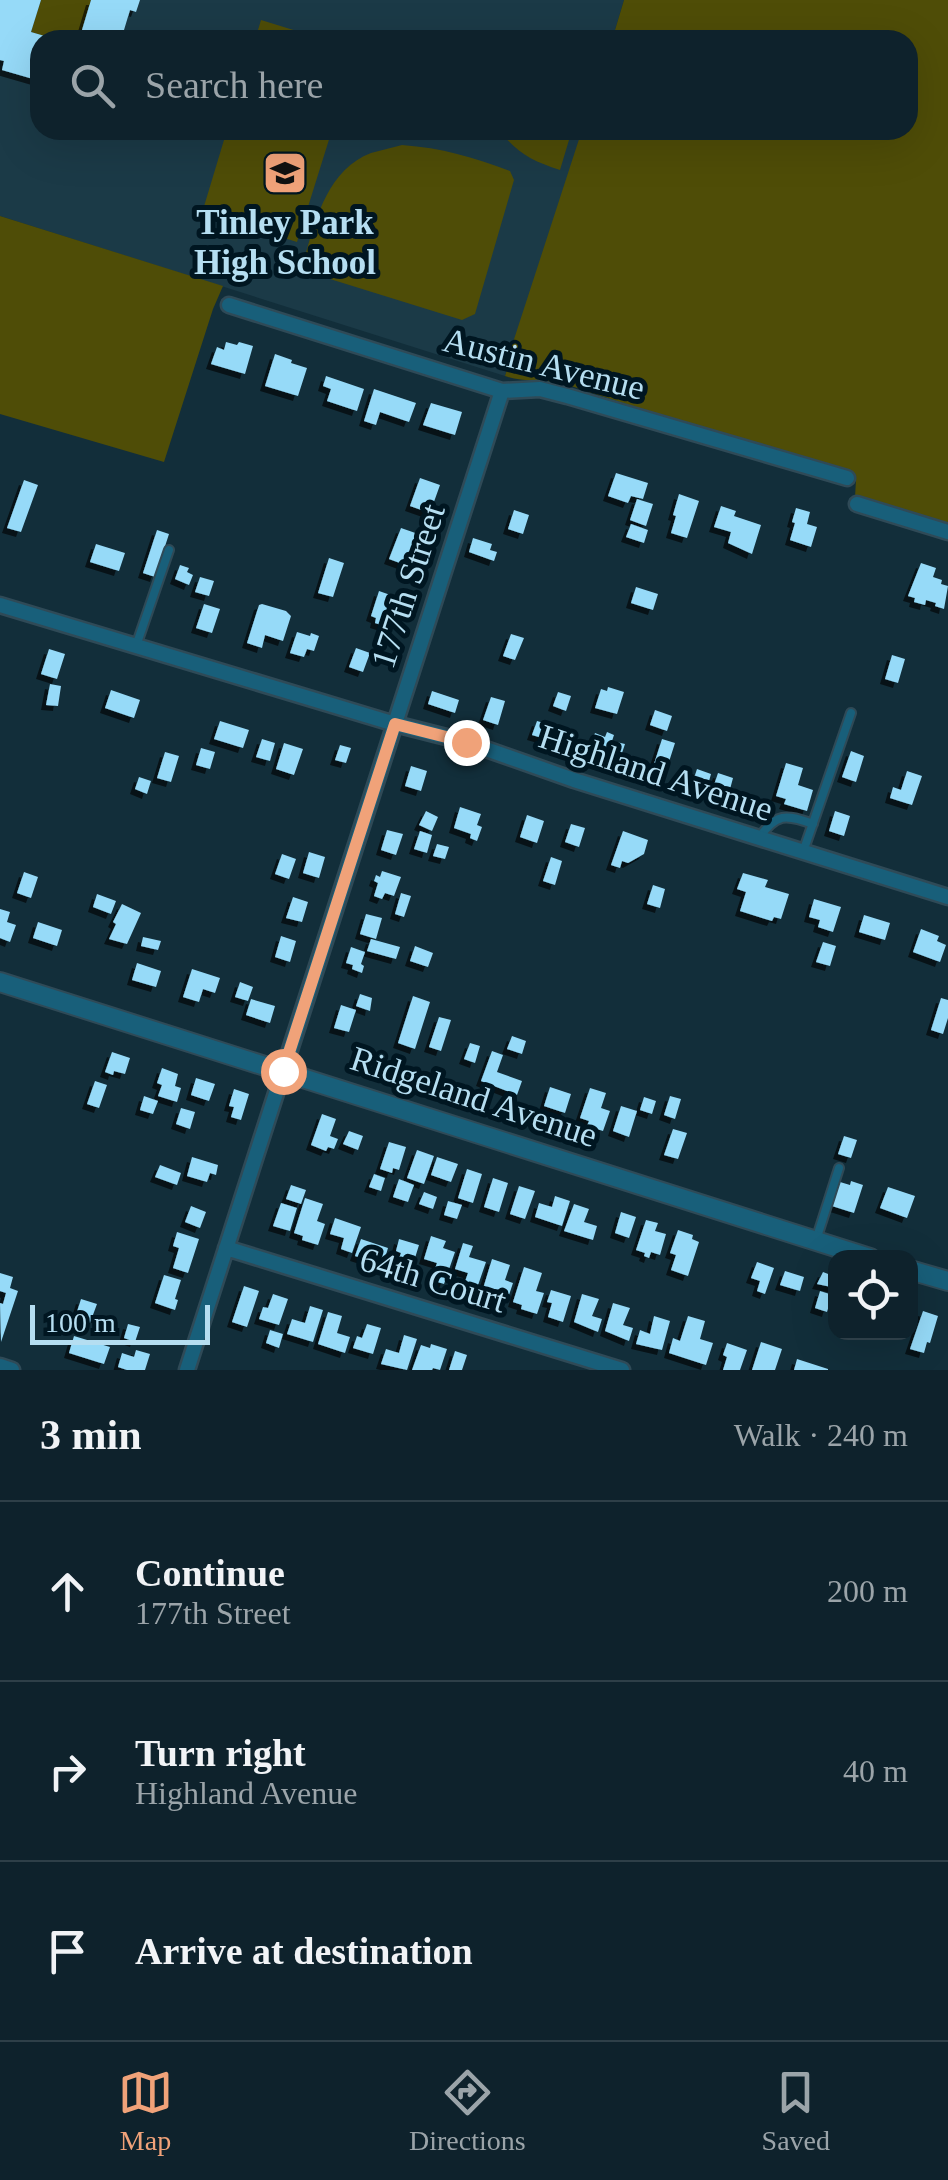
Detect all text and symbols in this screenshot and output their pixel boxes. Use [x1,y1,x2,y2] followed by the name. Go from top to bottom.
[30,30,918,140] search box
[65,58,120,113] icon: search
[145,64,323,106] text: Search here
[262,150,308,196] school or university icon: Tinley Park High School
[194,203,376,282] place label: Tinley Park High School
[439,320,649,408] street label: Austin Avenue
[363,499,453,673] street label: 177th Street
[534,717,778,829] street label: Highland Avenue
[444,720,490,766] route end
[346,1039,602,1155] street label: Ridgeland Avenue
[261,1049,307,1095] route start
[355,1239,511,1321] street label: 64th Court
[828,1250,918,1340] map controls
[828,1250,918,1340] button: locate
[30,1300,210,1344] scale bar
[45,1307,116,1338] text: 100 m
[40,1412,142,1458] text: 3 min
[734,1417,908,1453] text: Walk · 240 m
[135,1552,285,1594] text: Continue
[40,1564,95,1619] icon: ahead
[827,1573,908,1609] text: 200 m
[135,1595,291,1631] text: 177th Street
[135,1732,306,1774] text: Turn right
[40,1744,95,1799] icon: right
[843,1753,908,1789] text: 40 m
[135,1775,357,1811] text: Highland Avenue
[40,1924,95,1979] icon: arrive
[135,1930,473,1972] text: Arrive at destination
[118,2065,173,2157] tab: Map
[409,2065,526,2157] tab: Directions
[762,2065,830,2157] tab: Saved

